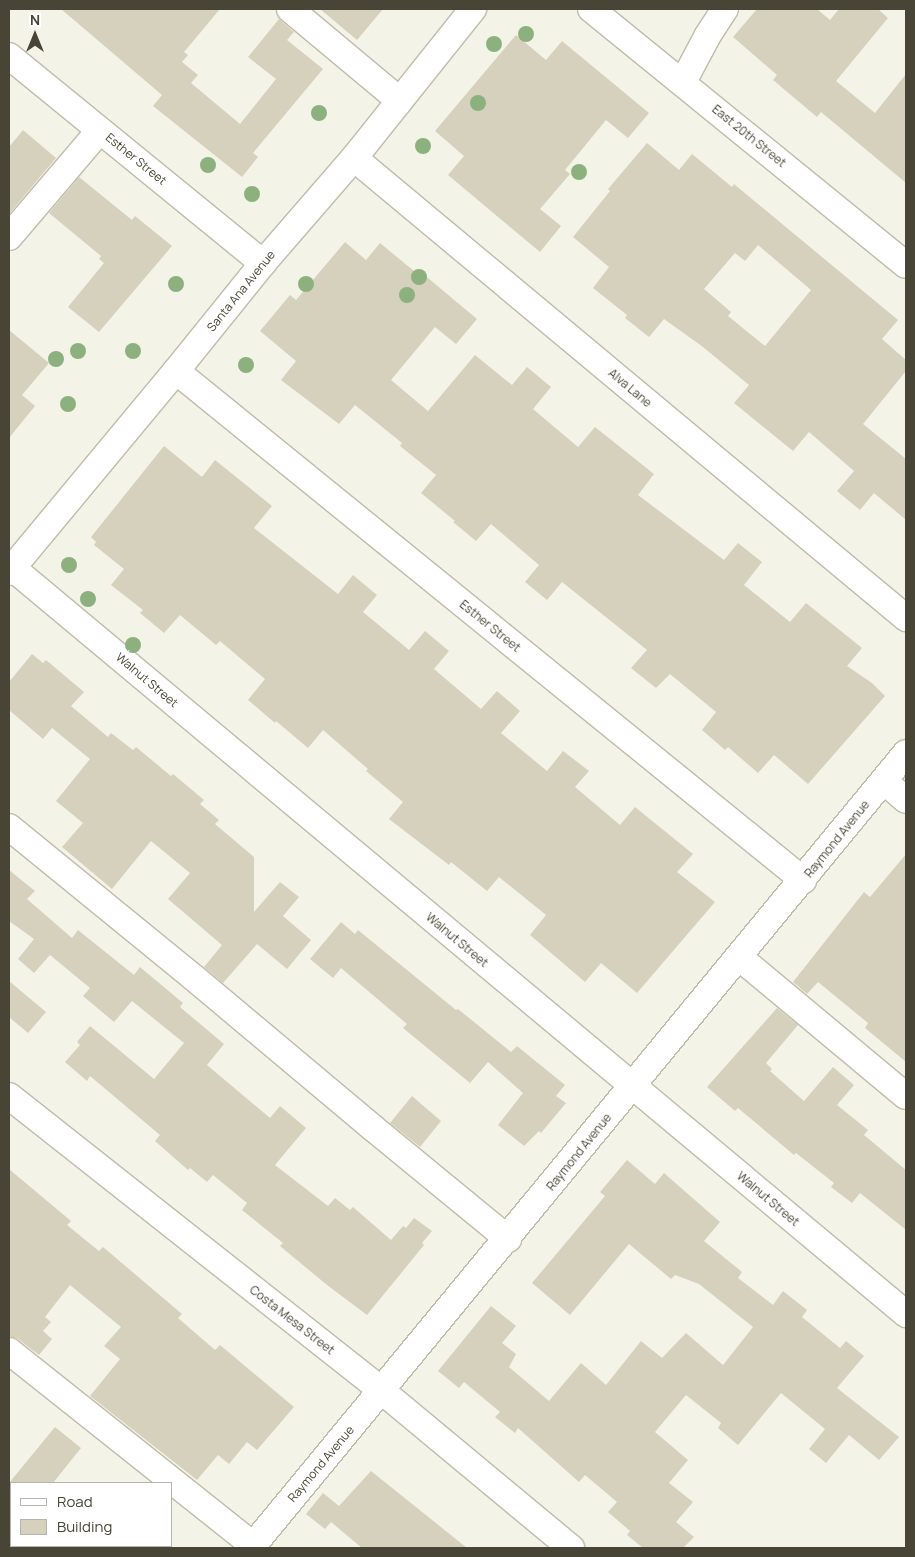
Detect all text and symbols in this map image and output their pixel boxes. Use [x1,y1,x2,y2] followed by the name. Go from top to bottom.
[10,10,60,60] north arrow
[30,10,40,29] text: N
[709,102,789,170] street label: East 20th Street
[103,130,169,188] street label: Esther Street
[204,248,278,334] street label: Santa Ana Avenue
[605,366,655,410] street label: Alva Lane
[457,597,523,655] street label: Esther Street
[113,650,181,710] street label: Walnut Street
[801,798,873,880] street label: Raymond Avenue
[423,910,491,970] street label: Walnut Street
[543,1111,615,1193] street label: Raymond Avenue
[734,1169,802,1229] street label: Walnut Street
[247,1282,337,1358] street label: Costa Mesa Street
[285,1423,357,1505] street label: Raymond Avenue
[10,1482,172,1547] legend
[57,1491,93,1512] text: Road
[57,1516,112,1537] text: Building

